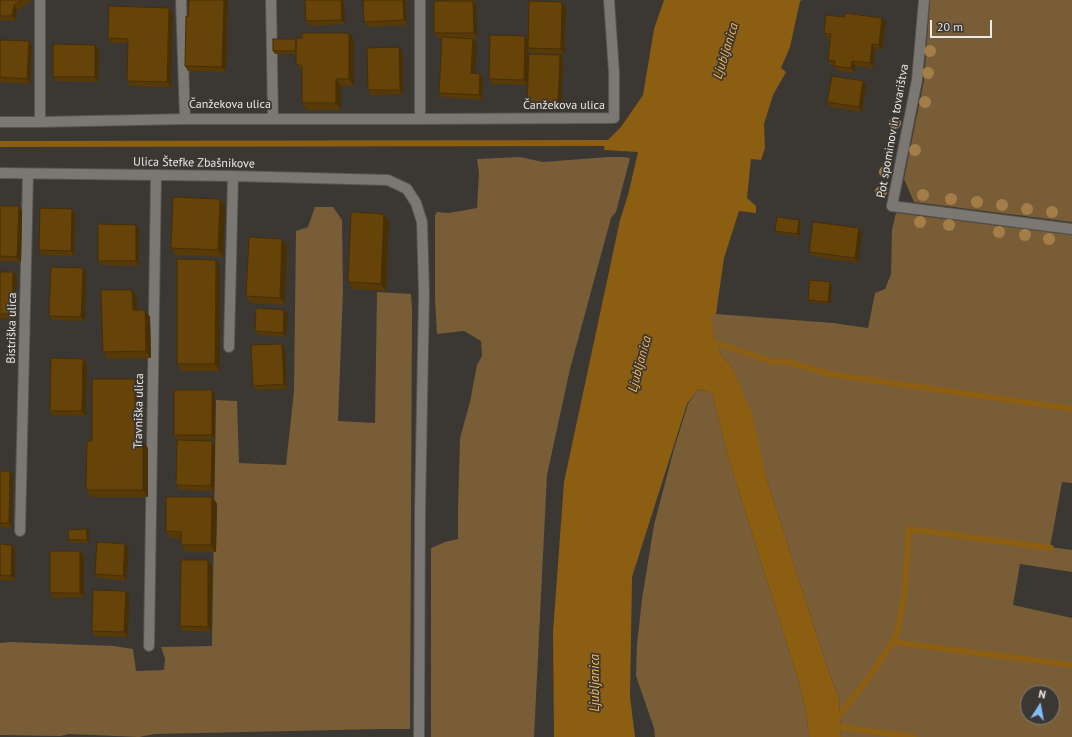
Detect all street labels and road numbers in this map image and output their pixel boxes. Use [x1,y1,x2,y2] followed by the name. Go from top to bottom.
[874,63,912,199] street label: Pot spominov in tovarištva
[189,98,271,112] street label: Čanžekova ulica
[523,99,605,113] street label: Čanžekova ulica
[133,155,255,171] street label: Ulica Štefke Zbašnikove
[4,292,20,364] street label: Bistriška ulica
[131,373,147,449] street label: Travniška ulica

